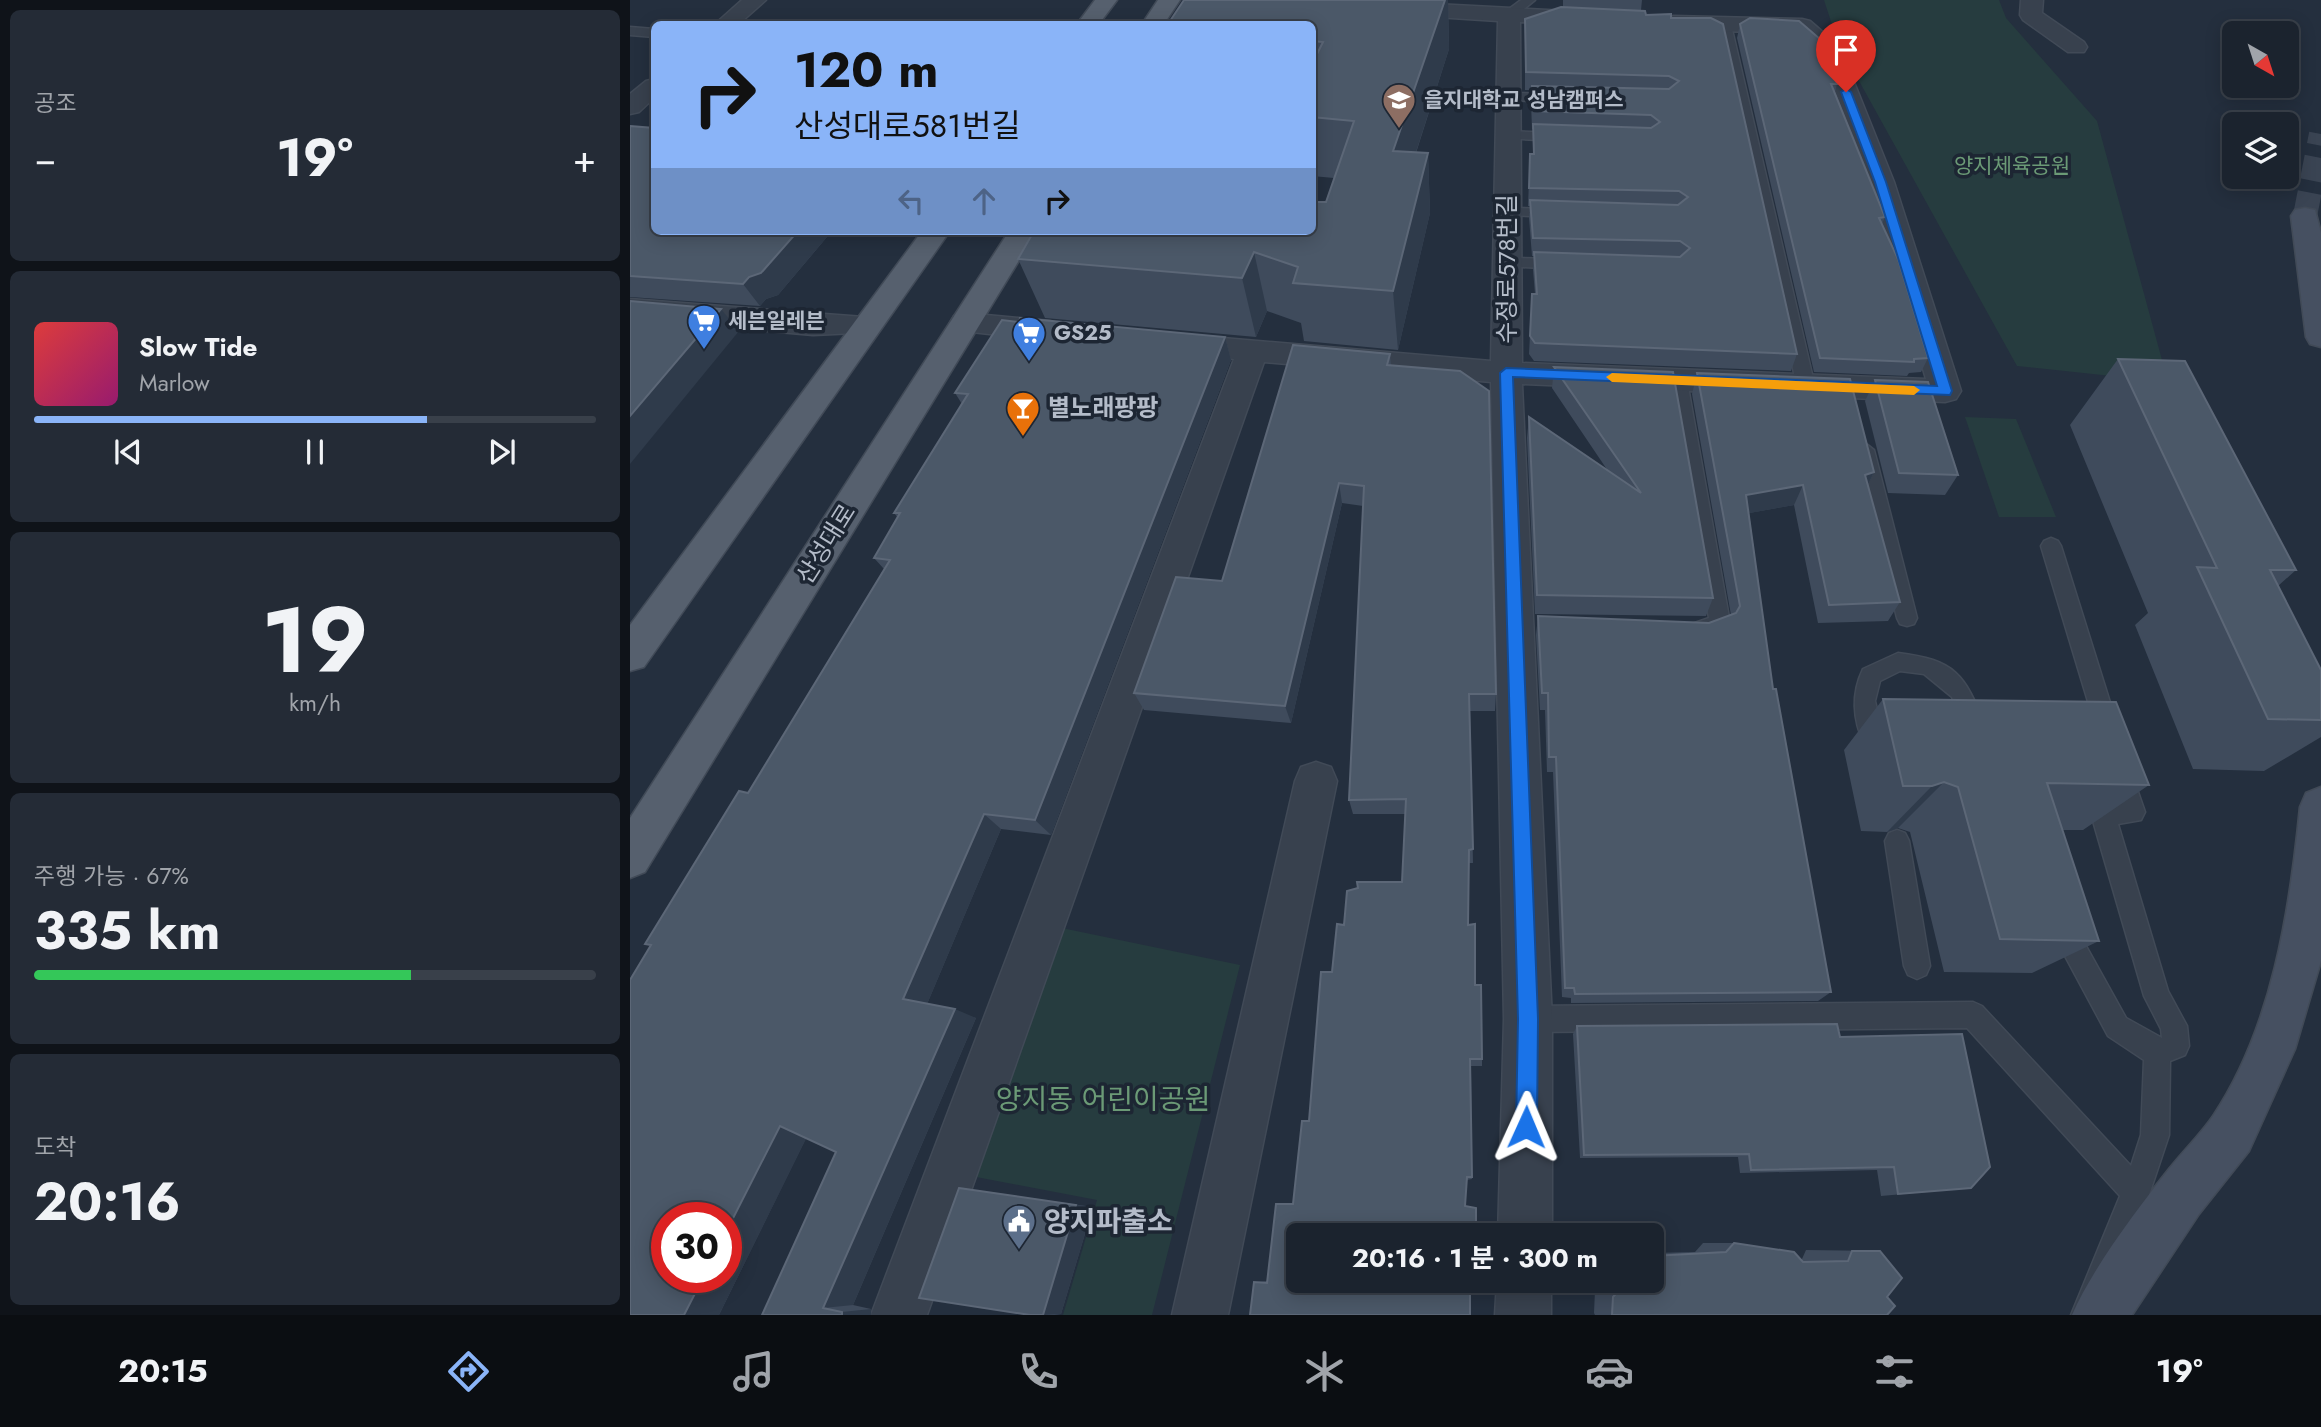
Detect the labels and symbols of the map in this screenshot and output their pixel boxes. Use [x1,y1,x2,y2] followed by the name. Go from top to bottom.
[1816,20,1876,92] pin
[2222,21,2300,98] north arrow
[1380,81,1418,130] school or university icon: 을지대학교 성남캠퍼스
[1424,85,1624,115] place label: 을지대학교 성남캠퍼스
[1954,151,2070,181] park label: 양지체육공원
[1489,194,1524,344] street label: 수정로578번길
[685,302,723,351] supermarket icon: 세븐일레븐
[728,306,825,336] place label: 세븐일레븐
[1010,314,1048,363] supermarket icon: GS25
[1054,318,1112,348] place label: GS25
[1004,389,1042,438] bar icon: 별노래팡팡
[1048,390,1158,425] place label: 별노래팡팡
[787,497,864,590] street label: 산성대로
[996,1079,1210,1120] park label: 양지동 어린이공원
[1489,1090,1563,1164] position arrow
[1044,1201,1173,1242] place label: 양지파출소
[651,1202,742,1293] speed limit sign: 30
[1000,1202,1038,1251] public building icon: 양지파출소

